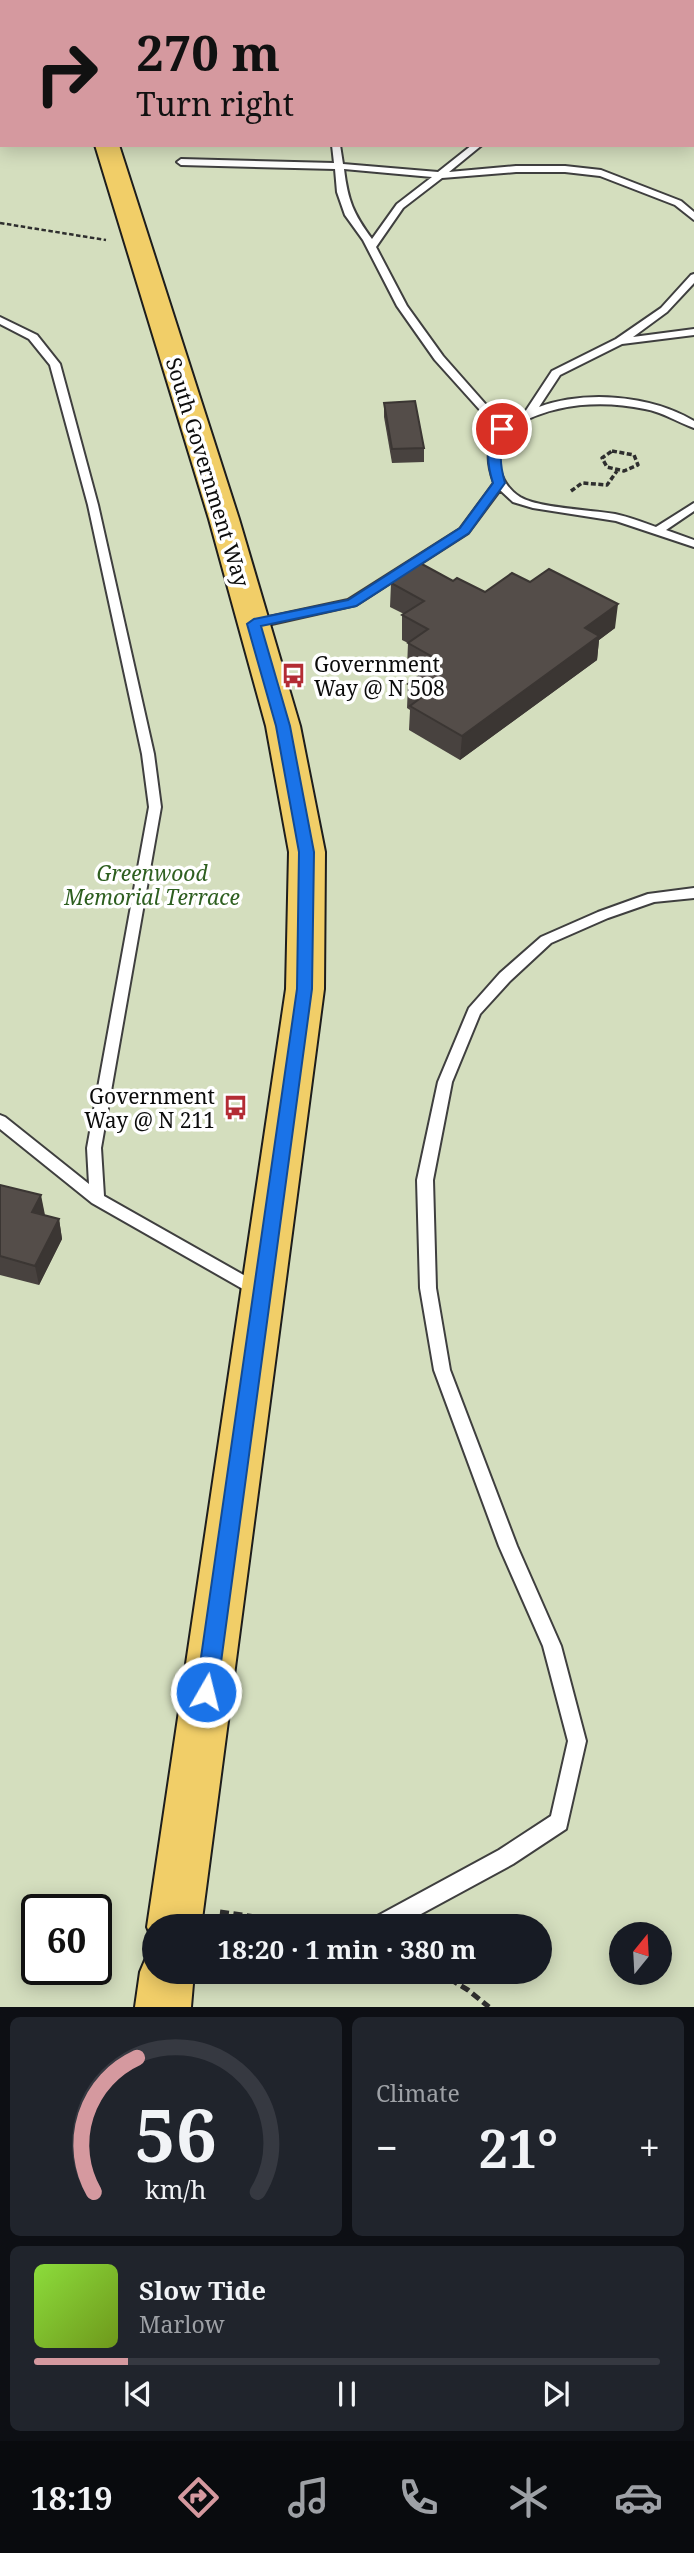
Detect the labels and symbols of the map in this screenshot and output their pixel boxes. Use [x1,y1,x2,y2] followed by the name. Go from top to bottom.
[160,354,256,590] street label: South Government Way
[472,399,532,459] pin
[314,650,445,702] place label: Government Way @ N 508
[280,662,308,690] bus stop icon: Government Way @ N 508
[63,859,240,911] park label: Greenwood Memorial Terrace
[84,1082,215,1134] place label: Government Way @ N 211
[221,1094,249,1122] bus stop icon: Government Way @ N 211
[169,1655,243,1729] position arrow
[21,1894,112,1985] speed limit sign: 60
[609,1922,672,1984] north arrow

